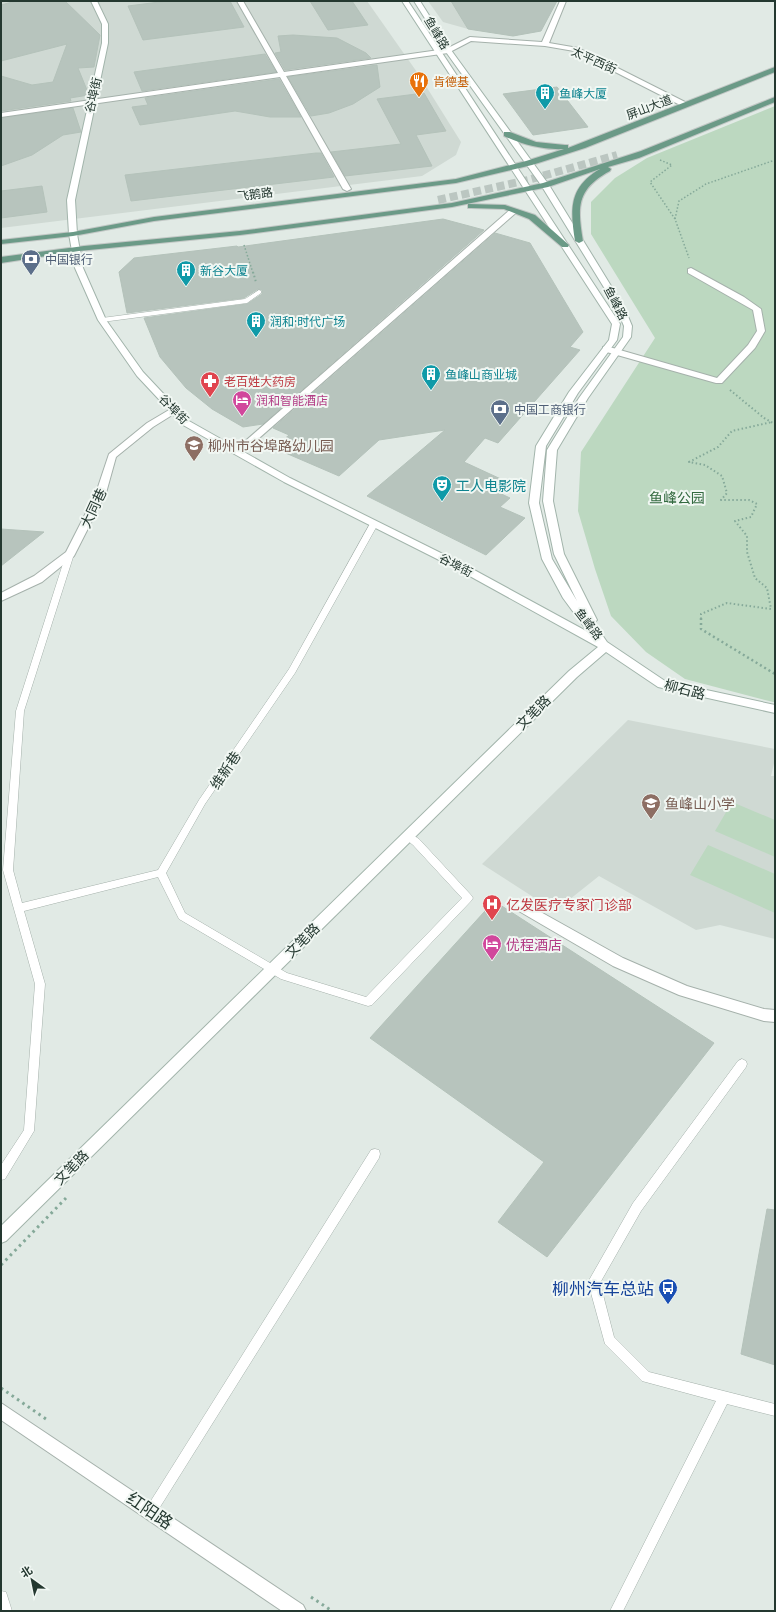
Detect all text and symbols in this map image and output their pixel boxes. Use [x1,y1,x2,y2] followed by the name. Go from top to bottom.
[420,13,454,53] street label: 鱼峰路
[569,42,619,78] street label: 太平西街
[408,70,430,98] restaurant icon: 肯德基
[433,73,469,90] place label: 肯德基
[81,76,105,114] street label: 谷埠街
[534,82,556,110] building icon: 鱼峰大厦
[559,85,607,102] place label: 鱼峰大厦
[624,90,674,124] street label: 屏山大道
[236,183,274,205] street label: 飞鹅路
[20,248,42,276] bank icon: 中国银行
[45,251,93,268] place label: 中国银行
[175,259,197,287] building icon: 新谷大厦
[200,262,248,279] place label: 新谷大厦
[600,283,632,323] street label: 鱼峰路
[245,310,267,338] building icon: 润和·时代广场
[270,313,345,330] place label: 润和·时代广场
[420,363,442,391] building icon: 鱼峰山商业城
[445,366,517,383] place label: 鱼峰山商业城
[199,370,221,398] pharmacy icon: 老百姓大药房
[224,373,296,390] place label: 老百姓大药房
[231,389,253,417] hotel icon: 润和智能酒店
[155,390,193,428] street label: 谷埠街
[256,392,328,409] place label: 润和智能酒店
[489,398,511,426] bank icon: 中国工商银行
[514,401,586,418] place label: 中国工商银行
[183,434,205,462] school or university icon: 柳州市谷埠路幼儿园
[208,436,334,455] place label: 柳州市谷埠路幼儿园
[431,474,453,502] theatre icon: 工人电影院
[456,476,526,495] place label: 工人电影院
[76,485,110,531] street label: 大同巷
[649,488,705,507] park label: 鱼峰公园
[436,549,476,581] street label: 谷埠街
[571,605,607,643] street label: 鱼峰路
[662,674,708,704] street label: 柳石路
[511,690,555,734] street label: 文笔路
[205,747,245,793] street label: 维新巷
[640,792,662,820] school or university icon: 鱼峰山小学
[665,794,735,813] place label: 鱼峰山小学
[481,893,503,921] hospital icon: 亿发医疗专家门诊部
[506,895,632,914] place label: 亿发医疗专家门诊部
[280,918,324,962] street label: 文笔路
[481,933,503,961] hotel icon: 优程酒店
[506,935,562,954] place label: 优程酒店
[49,1145,93,1189] street label: 文笔路
[552,1277,654,1300] place label: 柳州汽车总站
[657,1277,679,1305] bus stop icon: 柳州汽车总站
[122,1486,178,1534] street label: 红阳路
[12,1560,52,1600] north arrow
[18,1562,35,1580] text: 北

